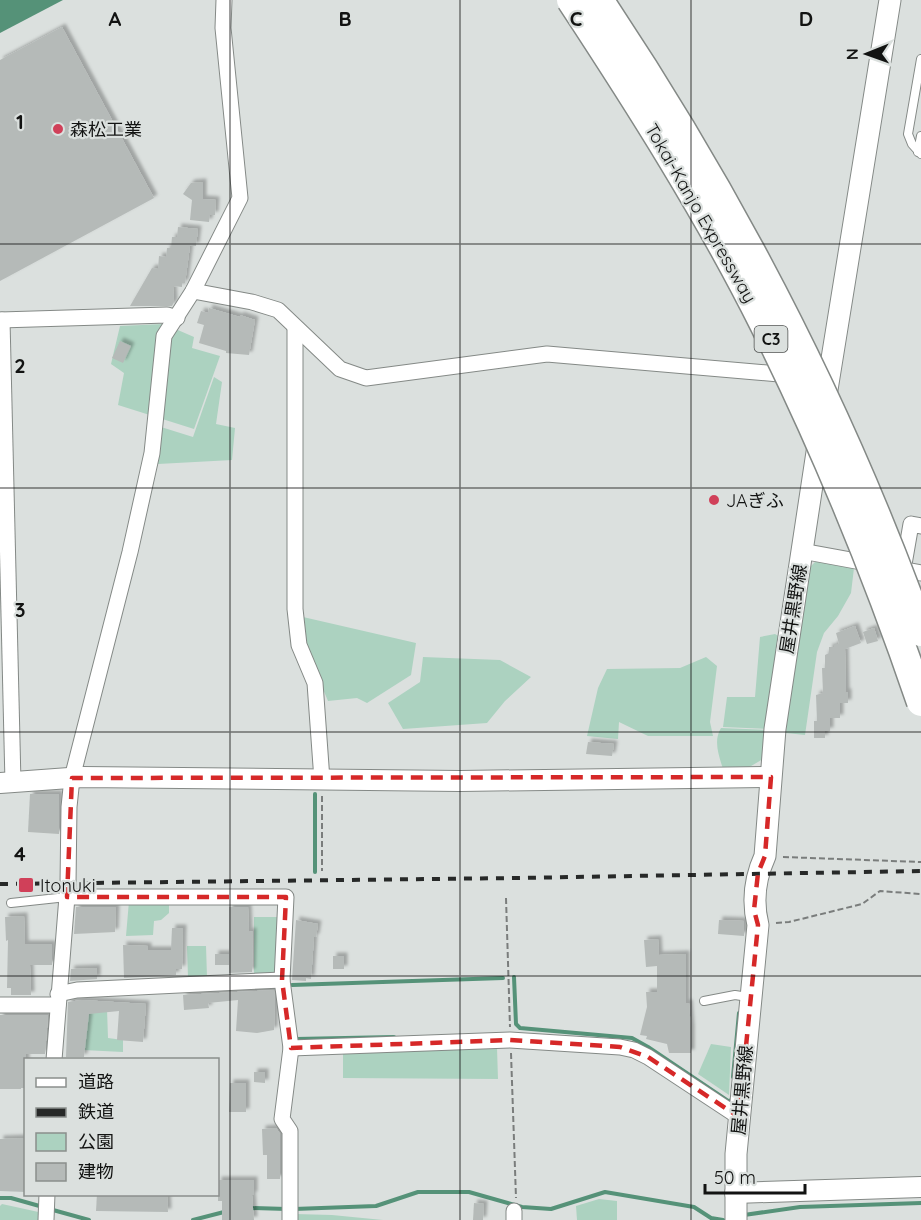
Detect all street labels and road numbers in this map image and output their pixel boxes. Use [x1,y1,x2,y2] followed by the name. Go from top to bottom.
[640,119,762,307] street label: Tokai-Kanjo Expressway
[754,326,788,352] road number: C3
[775,563,811,655] street label: 屋井黒野線
[727,1044,757,1136] street label: 屋井黒野線

